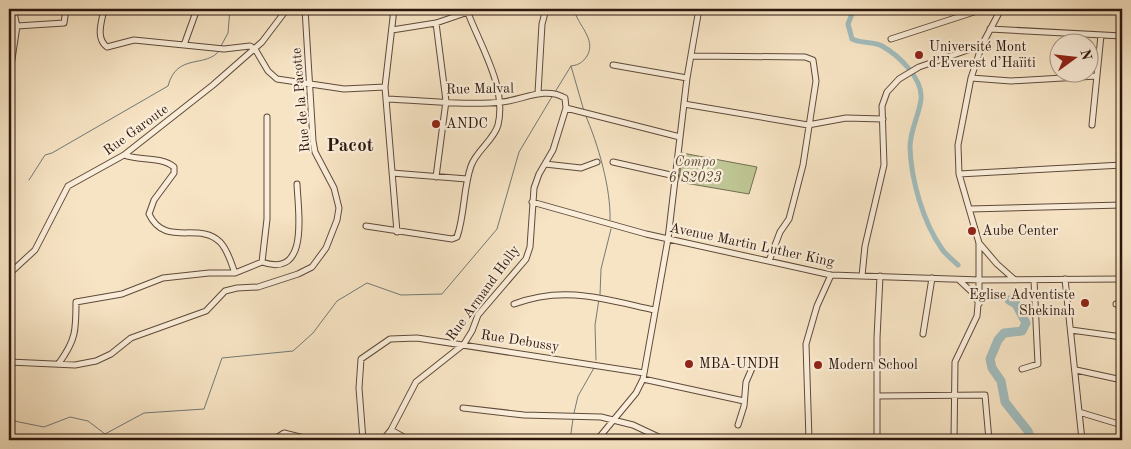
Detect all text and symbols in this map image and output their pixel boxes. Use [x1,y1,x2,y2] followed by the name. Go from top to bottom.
[1048,32,1098,82] north arrow
[929,40,1036,70] place label: Université Mont d’Everest d’Haïiti
[289,47,313,153] street label: Rue de la Pacotte
[1077,48,1094,62] text: N
[913,49,925,61] marker: Université Mont d’Everest d’Haïiti
[446,81,514,97] street label: Rue Malval
[101,102,171,158] street label: Rue Garoute
[446,117,488,131] place label: ANDC
[430,118,442,130] marker: ANDC
[326,137,374,156] district label: Pacot
[668,155,722,185] park label: Compo 6 S2023
[668,221,836,269] street label: Avenue Martin Luther King
[982,224,1058,238] place label: Aube Center
[966,225,978,237] marker: Aube Center
[444,242,523,343] street label: Rue Armand Holly
[969,288,1075,318] place label: Eglise Adventiste Shekinah
[1079,297,1091,309] marker: Eglise Adventiste Shekinah
[480,328,561,354] street label: Rue Debussy
[699,357,779,371] place label: MBA-UNDH
[683,358,695,370] marker: MBA-UNDH
[828,358,918,372] place label: Modern School
[812,359,824,371] marker: Modern School

